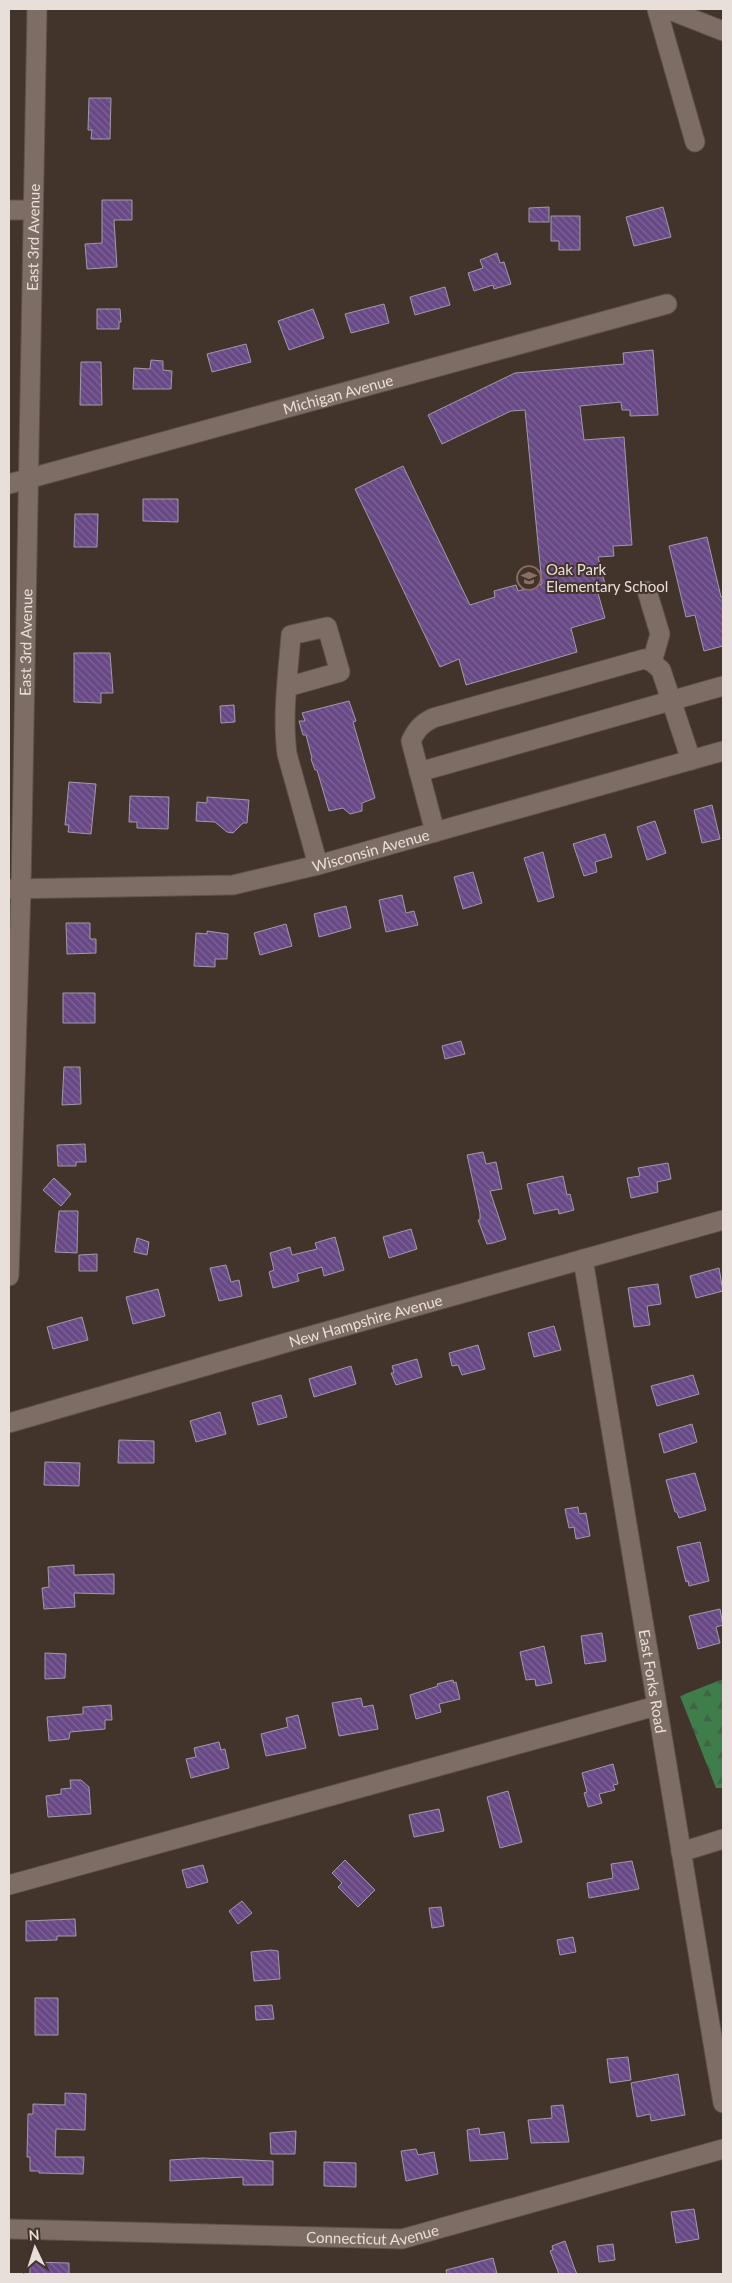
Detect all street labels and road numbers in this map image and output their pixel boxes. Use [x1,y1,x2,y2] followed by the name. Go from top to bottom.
[23,184,43,291] street label: East 3rd Avenue
[281,370,395,418] street label: Michigan Avenue
[16,588,35,696] street label: East 3rd Avenue
[310,825,431,875] street label: Wisconsin Avenue
[287,1290,444,1350] street label: New Hampshire Avenue
[636,1628,670,1734] street label: East Forks Road
[306,2220,441,2248] street label: Connecticut Avenue

